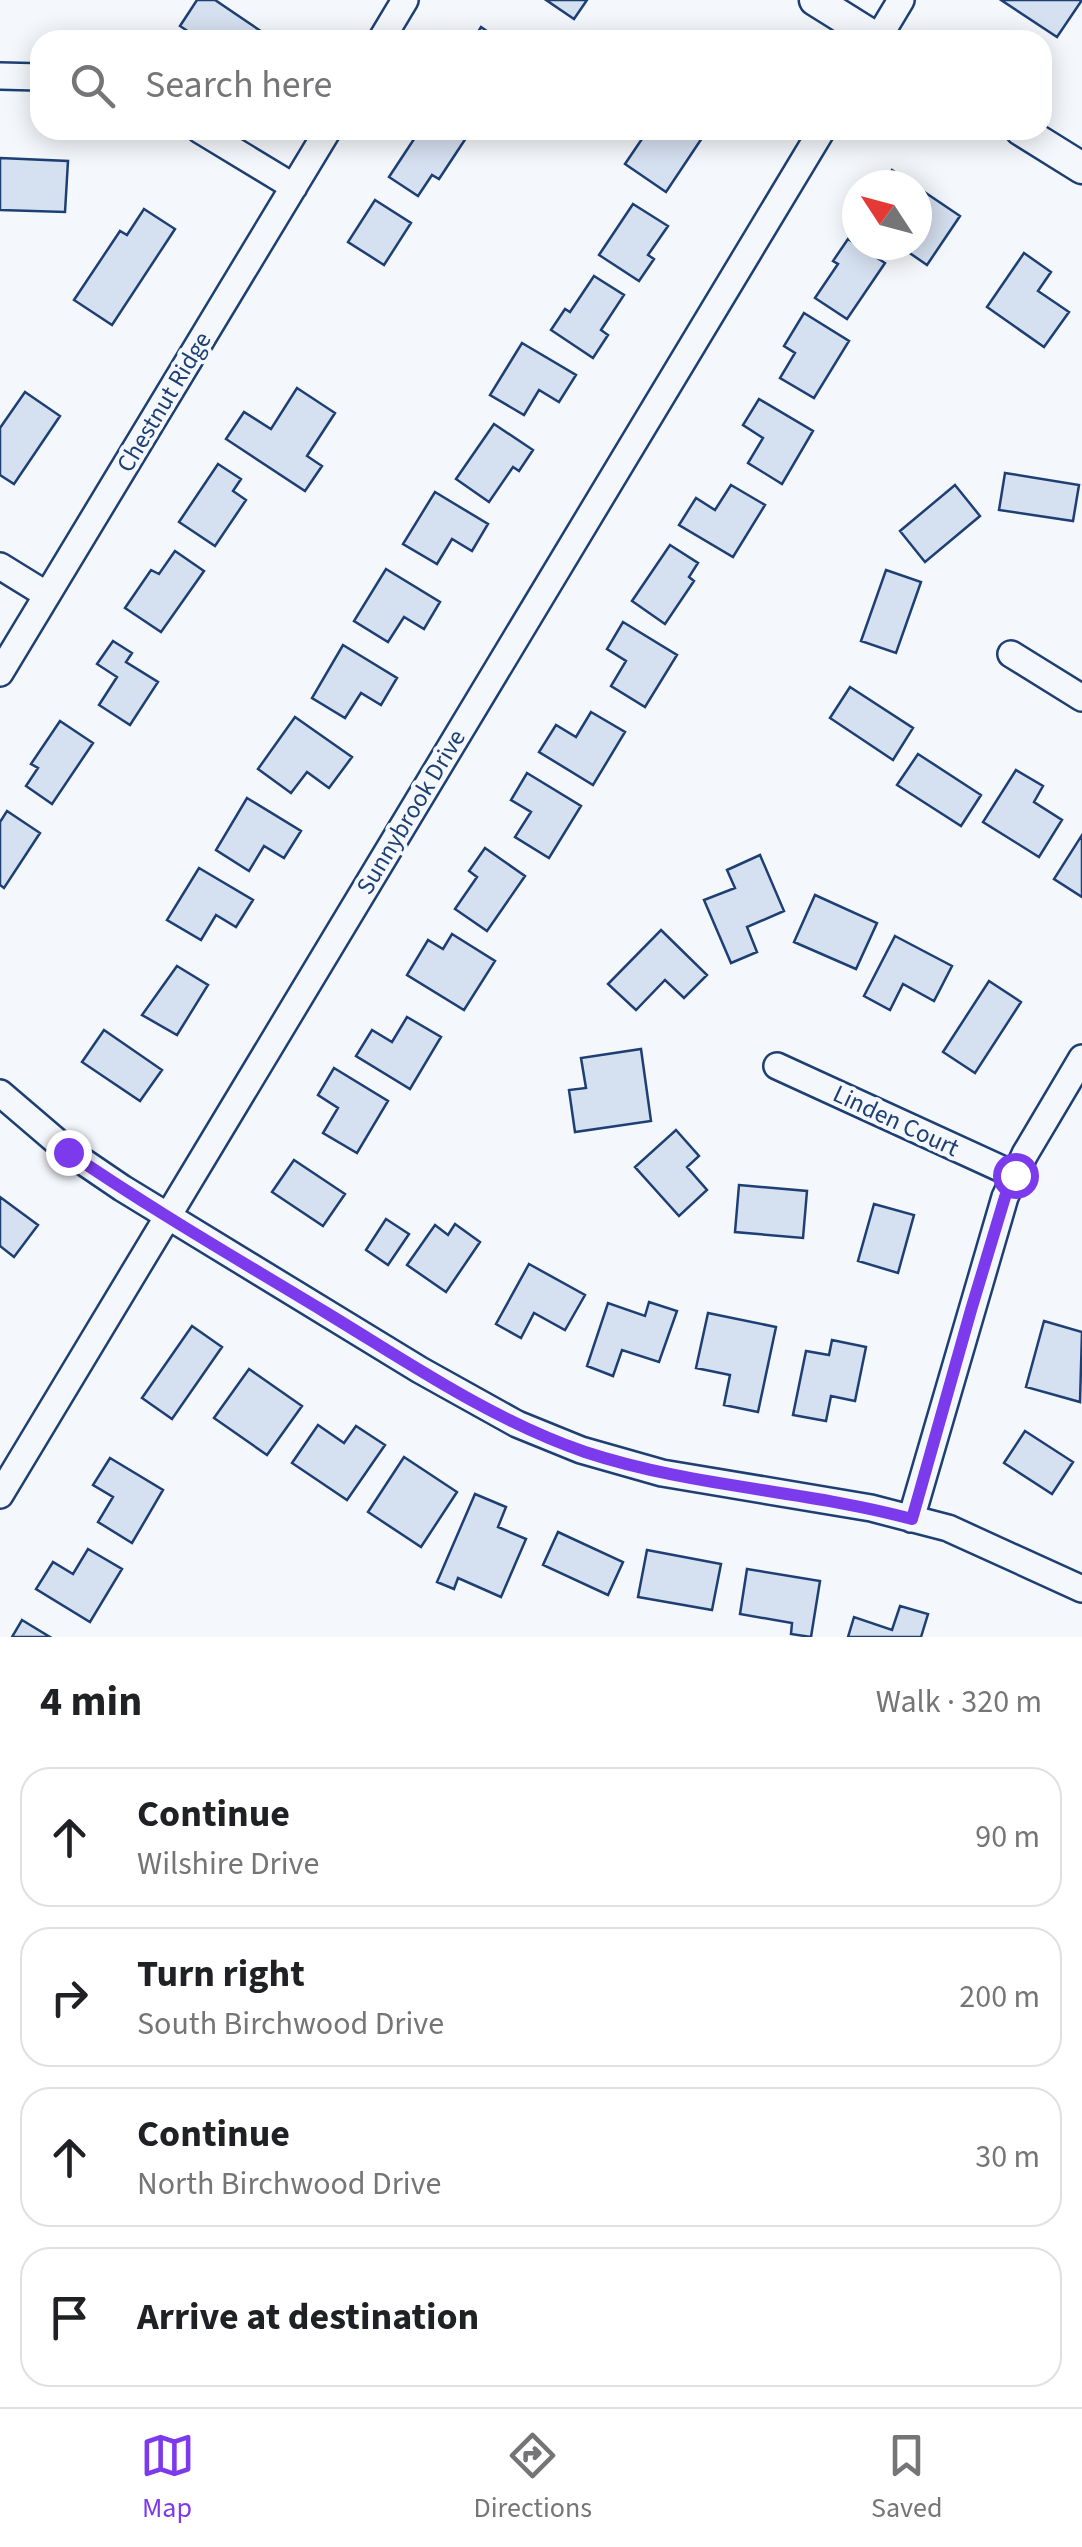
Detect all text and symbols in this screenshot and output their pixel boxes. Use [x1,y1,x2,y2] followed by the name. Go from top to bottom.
[30,30,1052,140] search box
[65,58,120,113] icon: search
[145,58,332,112] text: Search here
[842,170,932,260] north arrow
[108,325,220,479] street label: Chestnut Ridge
[347,723,475,901] street label: Sunnybrook Drive
[827,1076,965,1166] street label: Linden Court
[46,1130,92,1176] route end
[993,1153,1039,1199] route start
[40,1672,142,1732] text: 4 min
[876,1679,1042,1725] text: Walk · 320 m
[137,1787,290,1841] text: Continue
[42,1810,97,1865] icon: ahead
[975,1814,1040,1860] text: 90 m
[137,1841,319,1887] text: Wilshire Drive
[137,1947,305,2001] text: Turn right
[42,1970,97,2025] icon: right
[959,1974,1040,2020] text: 200 m
[137,2001,444,2047] text: South Birchwood Drive
[137,2107,290,2161] text: Continue
[42,2130,97,2185] icon: ahead
[975,2134,1040,2180] text: 30 m
[137,2161,441,2207] text: North Birchwood Drive
[42,2290,97,2345] icon: arrive
[137,2290,479,2344] text: Arrive at destination
[140,2428,195,2528] tab: Map
[474,2428,592,2528] tab: Directions
[871,2428,942,2528] tab: Saved

